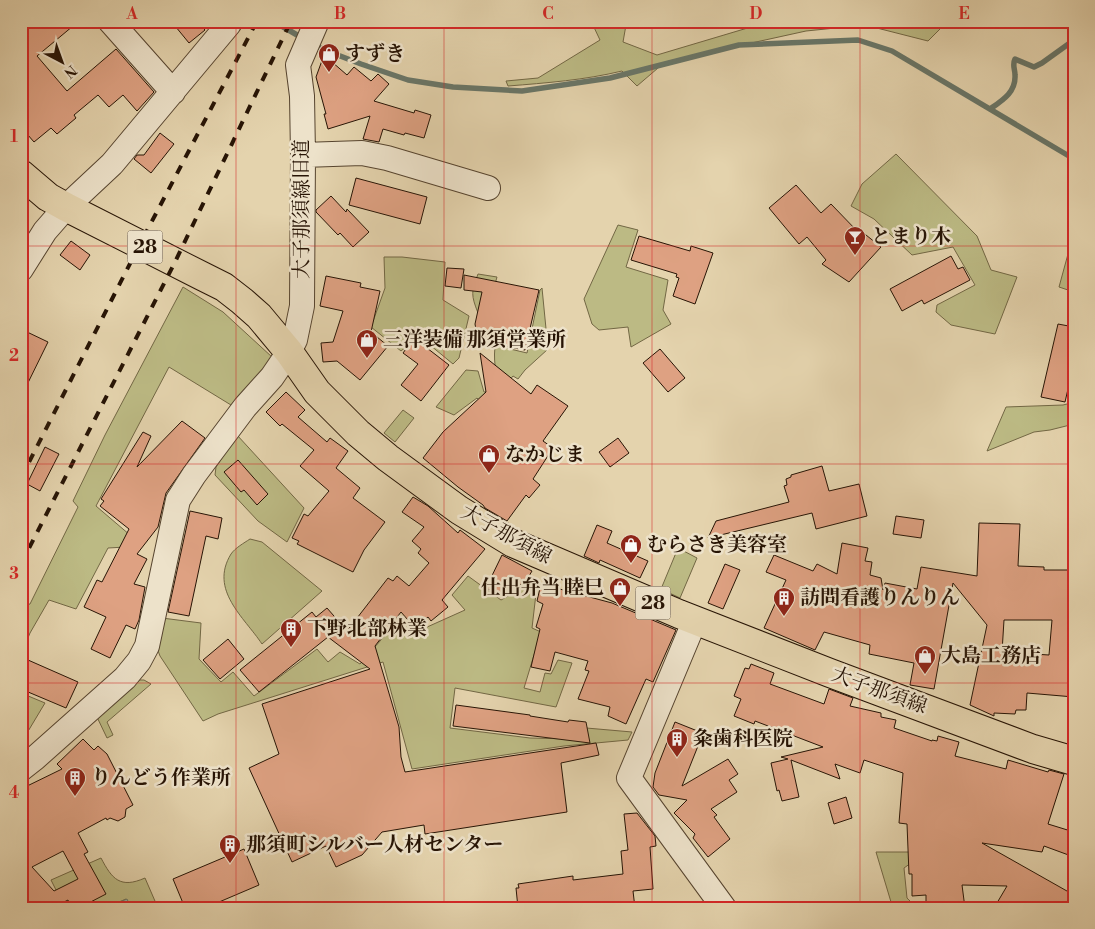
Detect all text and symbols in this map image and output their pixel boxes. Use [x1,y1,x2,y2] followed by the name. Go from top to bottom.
[125,4,138,24] text: A
[334,4,346,24] text: B
[542,4,554,24] text: C
[750,4,763,24] text: D
[958,4,970,24] text: E
[38,38,88,88] north arrow
[317,42,341,73] shop icon: すずき
[345,42,405,67] place label: すずき
[60,61,80,81] text: N
[10,127,18,147] text: 1
[290,139,315,279] street label: 大子那須線旧道
[843,225,867,256] bar icon: とまり木
[871,225,951,250] place label: とまり木
[128,230,162,264] road number: 28
[355,328,379,359] shop icon: 三洋装備 那須営業所
[383,328,566,353] place label: 三洋装備 那須営業所
[9,346,19,366] text: 2
[477,443,501,474] shop icon: なかじま
[505,443,585,468] place label: なかじま
[456,500,556,570] street label: 大子那須線
[619,533,643,564] shop icon: むらさき美容室
[647,533,787,558] place label: むらさき美容室
[9,564,19,584] text: 3
[481,576,604,601] place label: 仕出弁当 睦巳
[608,576,632,607] shop icon: 仕出弁当 睦巳
[636,586,670,620] road number: 28
[772,586,796,617] building icon: 訪問看護りんりん
[800,586,960,611] place label: 訪問看護りんりん
[279,617,303,648] building icon: 下野北部林業
[307,617,427,642] place label: 下野北部林業
[913,644,937,675] shop icon: 大島工務店
[941,644,1041,669] place label: 大島工務店
[828,662,930,720] street label: 大子那須線
[665,727,689,758] building icon: 粂歯科医院
[693,727,793,752] place label: 粂歯科医院
[63,766,87,797] building icon: りんどう作業所
[91,766,231,791] place label: りんどう作業所
[9,783,20,803] text: 4
[218,833,242,864] building icon: 那須町シルバー人材センター
[246,833,503,858] place label: 那須町シルバー人材センター

